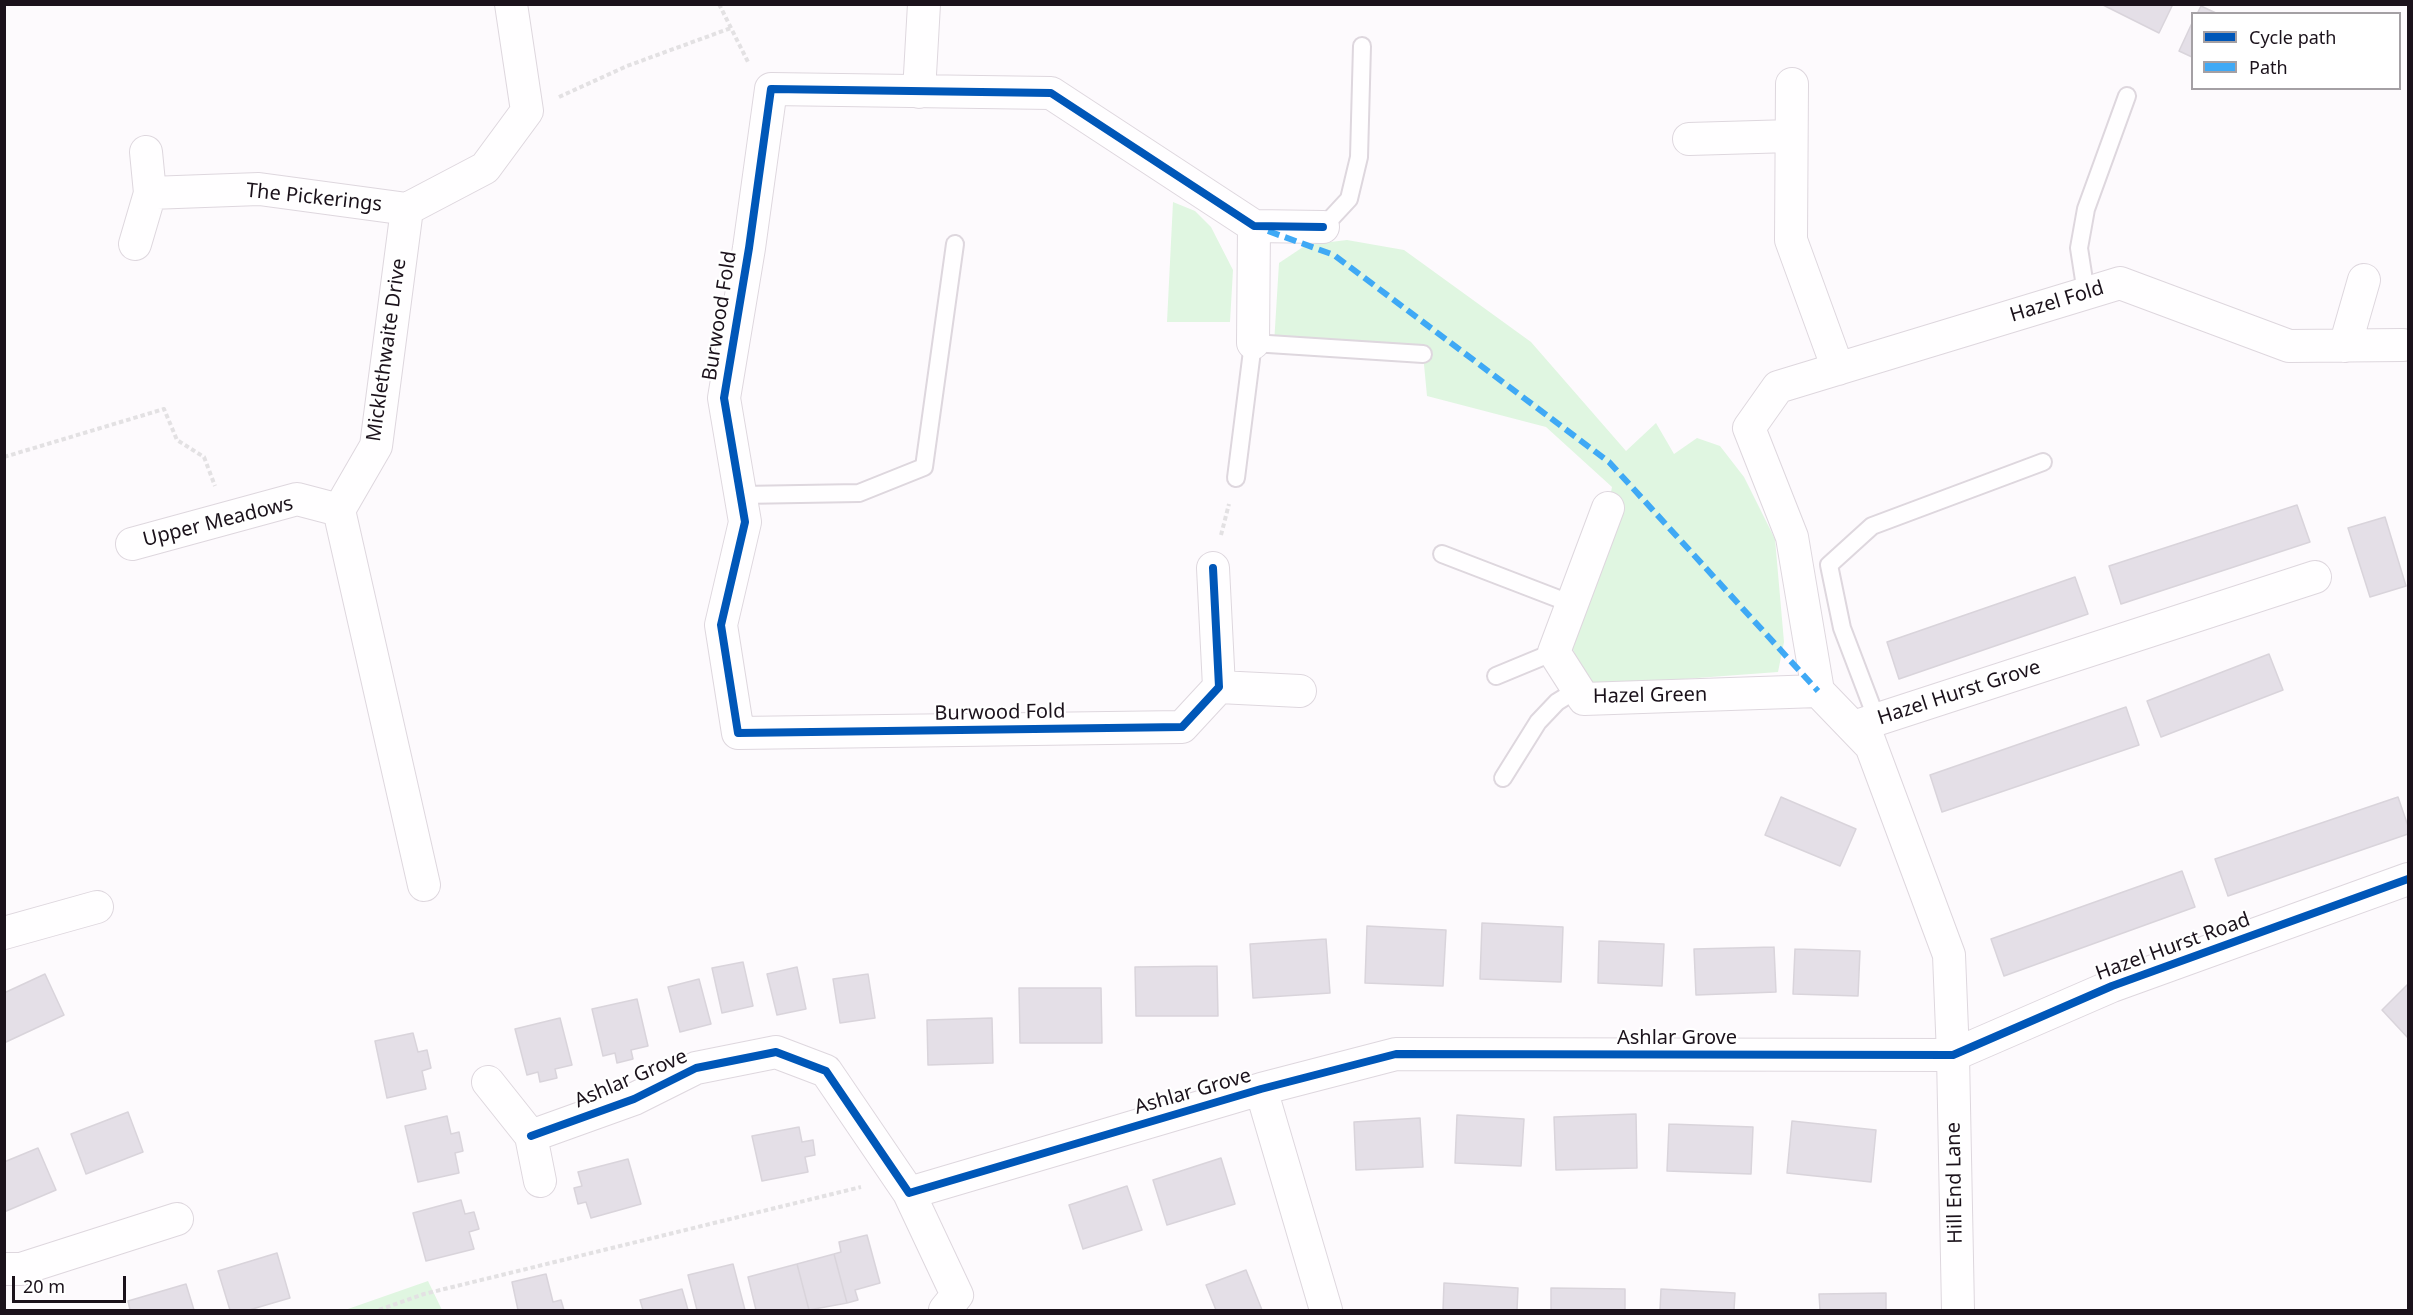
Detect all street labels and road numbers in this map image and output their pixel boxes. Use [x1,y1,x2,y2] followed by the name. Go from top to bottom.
[245,179,383,217] street label: The Pickerings
[698,249,742,383] street label: Burwood Fold
[362,257,412,443] street label: Micklethwaite Drive
[2007,276,2107,328] street label: Hazel Fold
[140,492,296,552] street label: Upper Meadows
[1874,655,2044,731] street label: Hazel Hurst Grove
[1593,683,1707,709] street label: Hazel Green
[934,700,1066,726] street label: Burwood Fold
[2093,908,2253,986] street label: Hazel Hurst Road
[1617,1026,1737,1050] street label: Ashlar Grove
[571,1044,691,1114] street label: Ashlar Grove
[1132,1064,1254,1120] street label: Ashlar Grove
[1942,1122,1968,1244] street label: Hill End Lane

